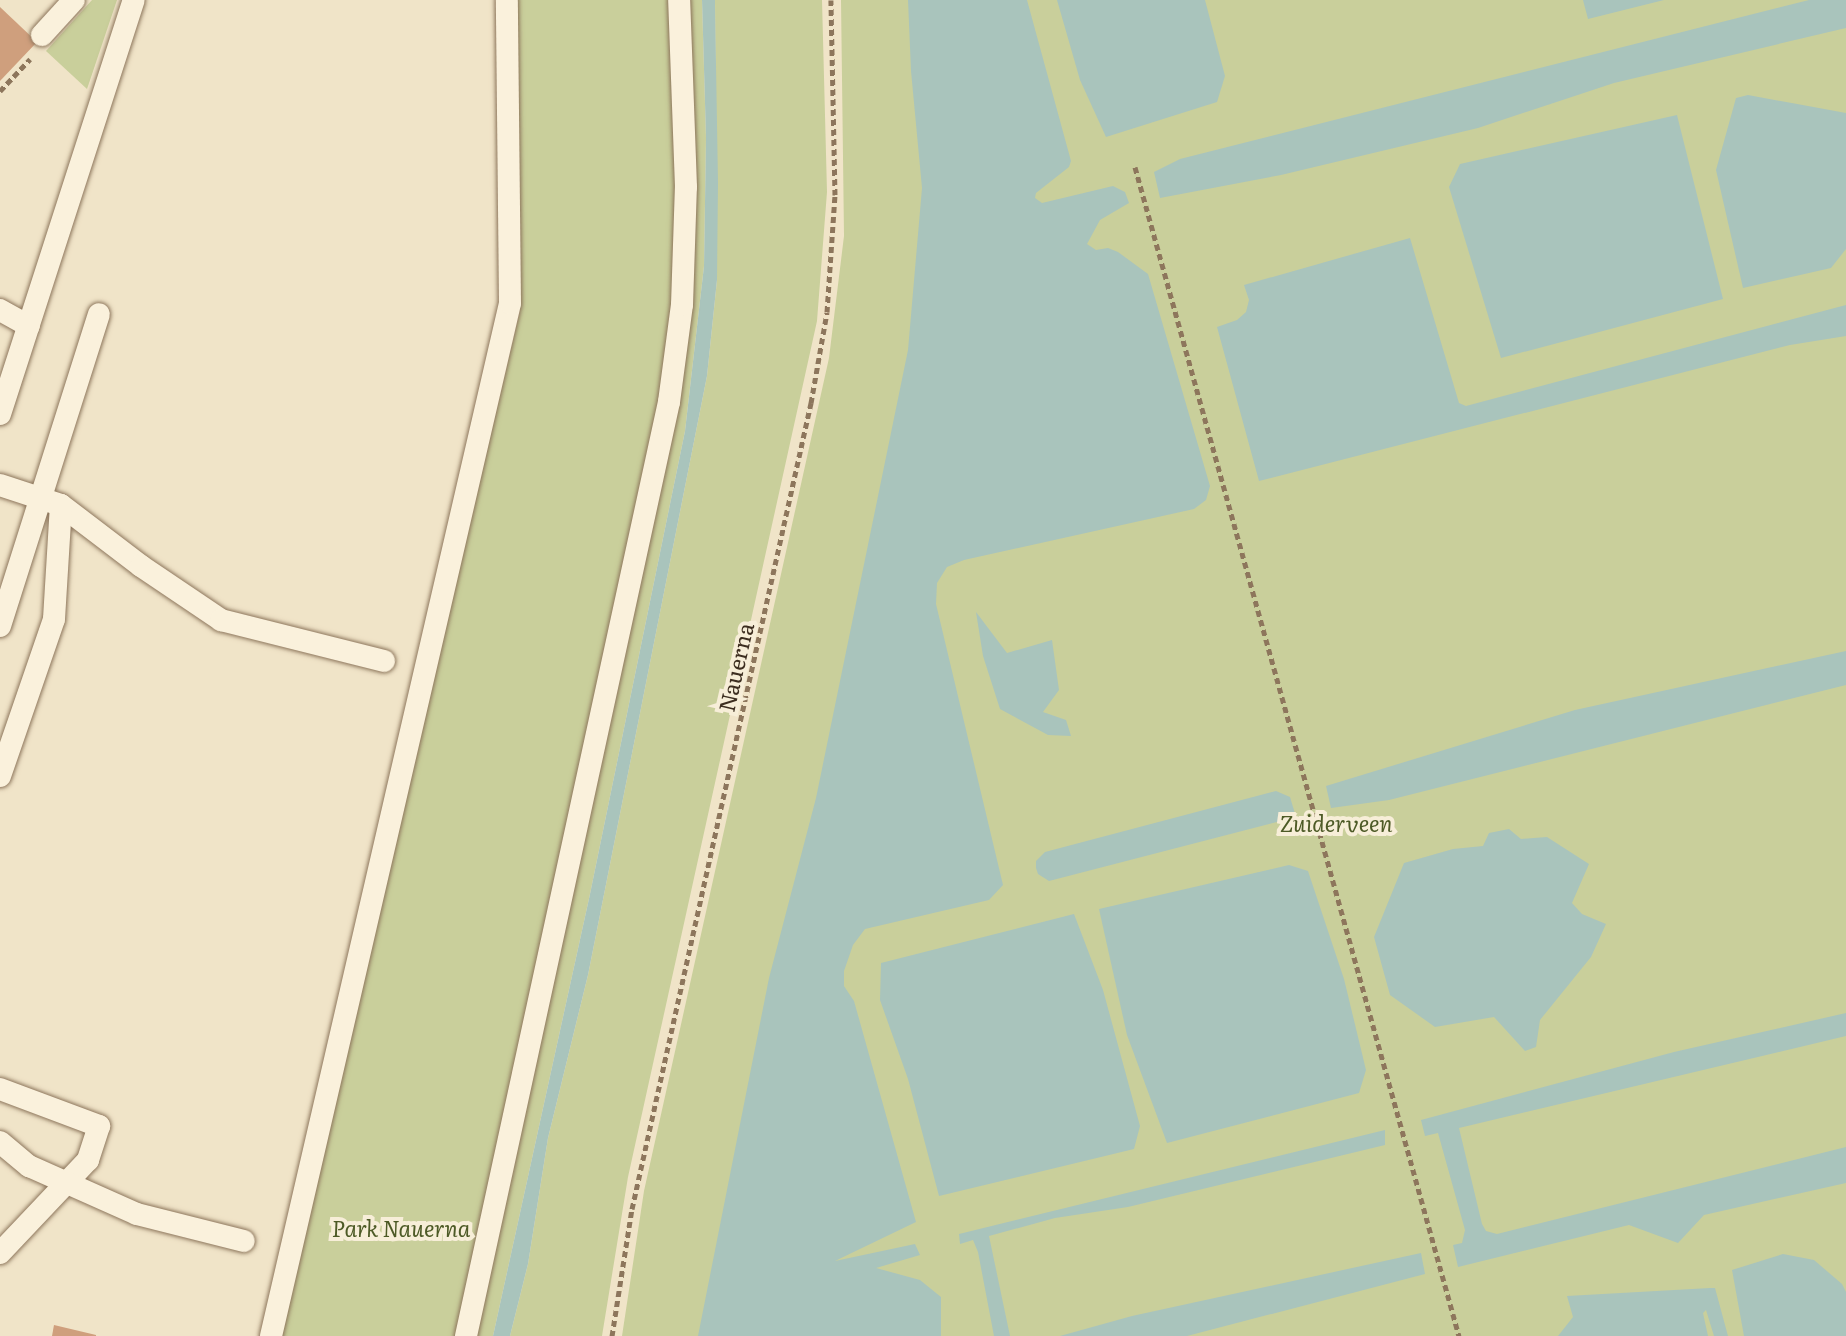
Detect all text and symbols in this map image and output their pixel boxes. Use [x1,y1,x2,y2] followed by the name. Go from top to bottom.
[712,620,758,714] street label: Nauerna
[1279,810,1393,836] park label: Zuiderveen
[332,1215,470,1241] park label: Park Nauerna

